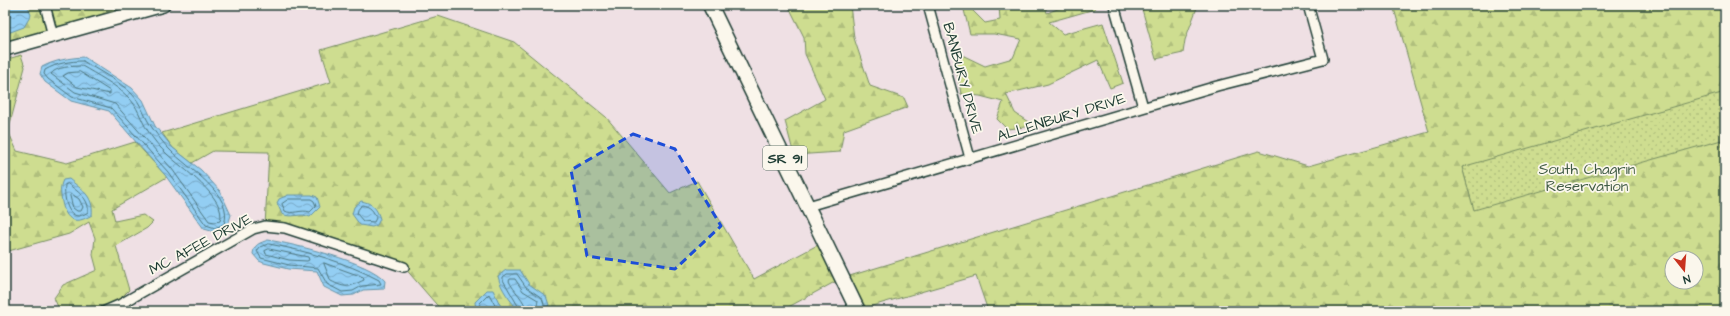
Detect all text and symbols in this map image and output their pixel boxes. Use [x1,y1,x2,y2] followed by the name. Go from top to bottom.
[938,20,988,136] street label: BANBURY DRIVE
[994,88,1128,147] street label: ALLENBURY DRIVE
[763,146,807,170] road number: SR 91
[1539,159,1636,197] park label: South Chagrin Reservation
[145,208,255,280] street label: MC AFEE DRIVE
[1664,250,1704,290] north arrow
[1681,271,1692,287] text: N

